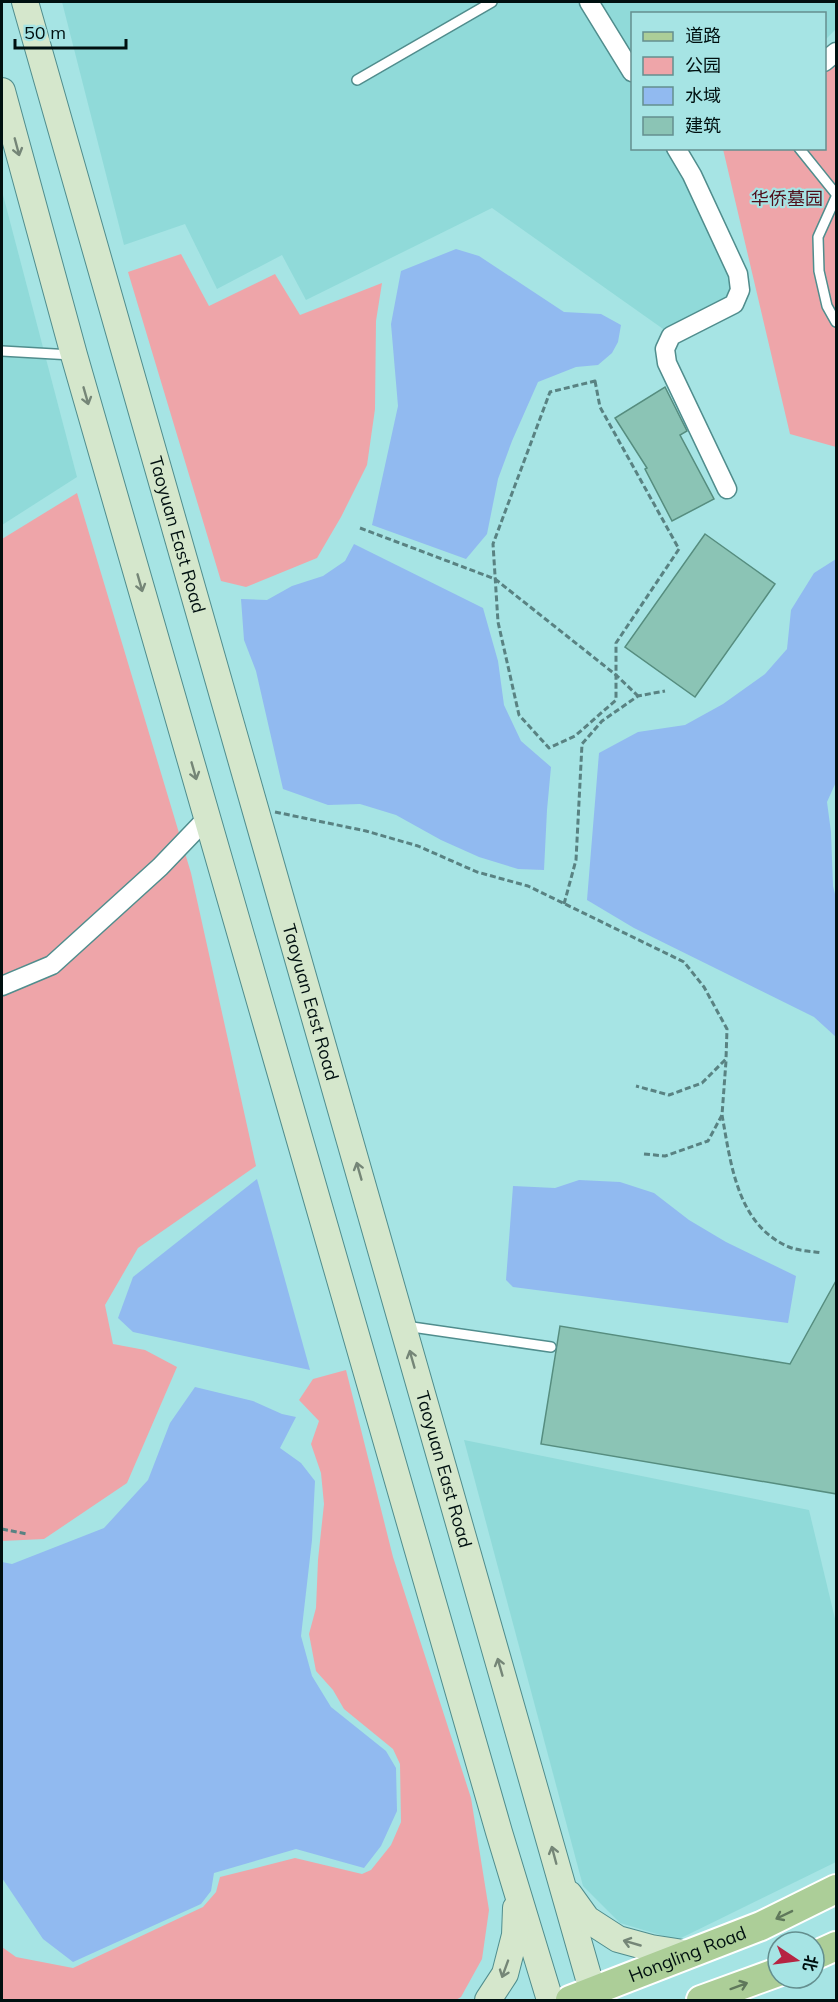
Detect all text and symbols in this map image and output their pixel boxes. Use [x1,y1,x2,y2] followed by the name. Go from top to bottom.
[15,12,126,50] scale bar
[631,12,826,150] legend
[24,21,66,44] text: 50 m
[685,24,721,47] text: 道路
[685,54,721,77] text: 公园
[685,84,721,107] text: 水域
[685,114,721,137] text: 建筑
[12,137,23,156] one-way arrow
[751,187,823,210] park label: 华侨墓园
[81,386,92,405] one-way arrow
[144,454,211,616] street label: Taoyuan East Road
[135,573,146,592] one-way arrow
[188,761,200,780] one-way arrow
[278,921,344,1083] street label: Taoyuan East Road
[353,1162,364,1181] one-way arrow
[406,1350,417,1369] one-way arrow
[411,1388,477,1550] street label: Taoyuan East Road
[494,1658,505,1677] one-way arrow
[548,1846,559,1865] one-way arrow
[776,1909,793,1921] one-way arrow
[625,1921,749,1987] street label: Hongling Road
[766,1930,826,1990] north arrow
[623,1937,642,1948] one-way arrow
[799,1953,822,1973] text: 北
[499,1959,510,1978] one-way arrow
[729,1980,748,1991] one-way arrow

